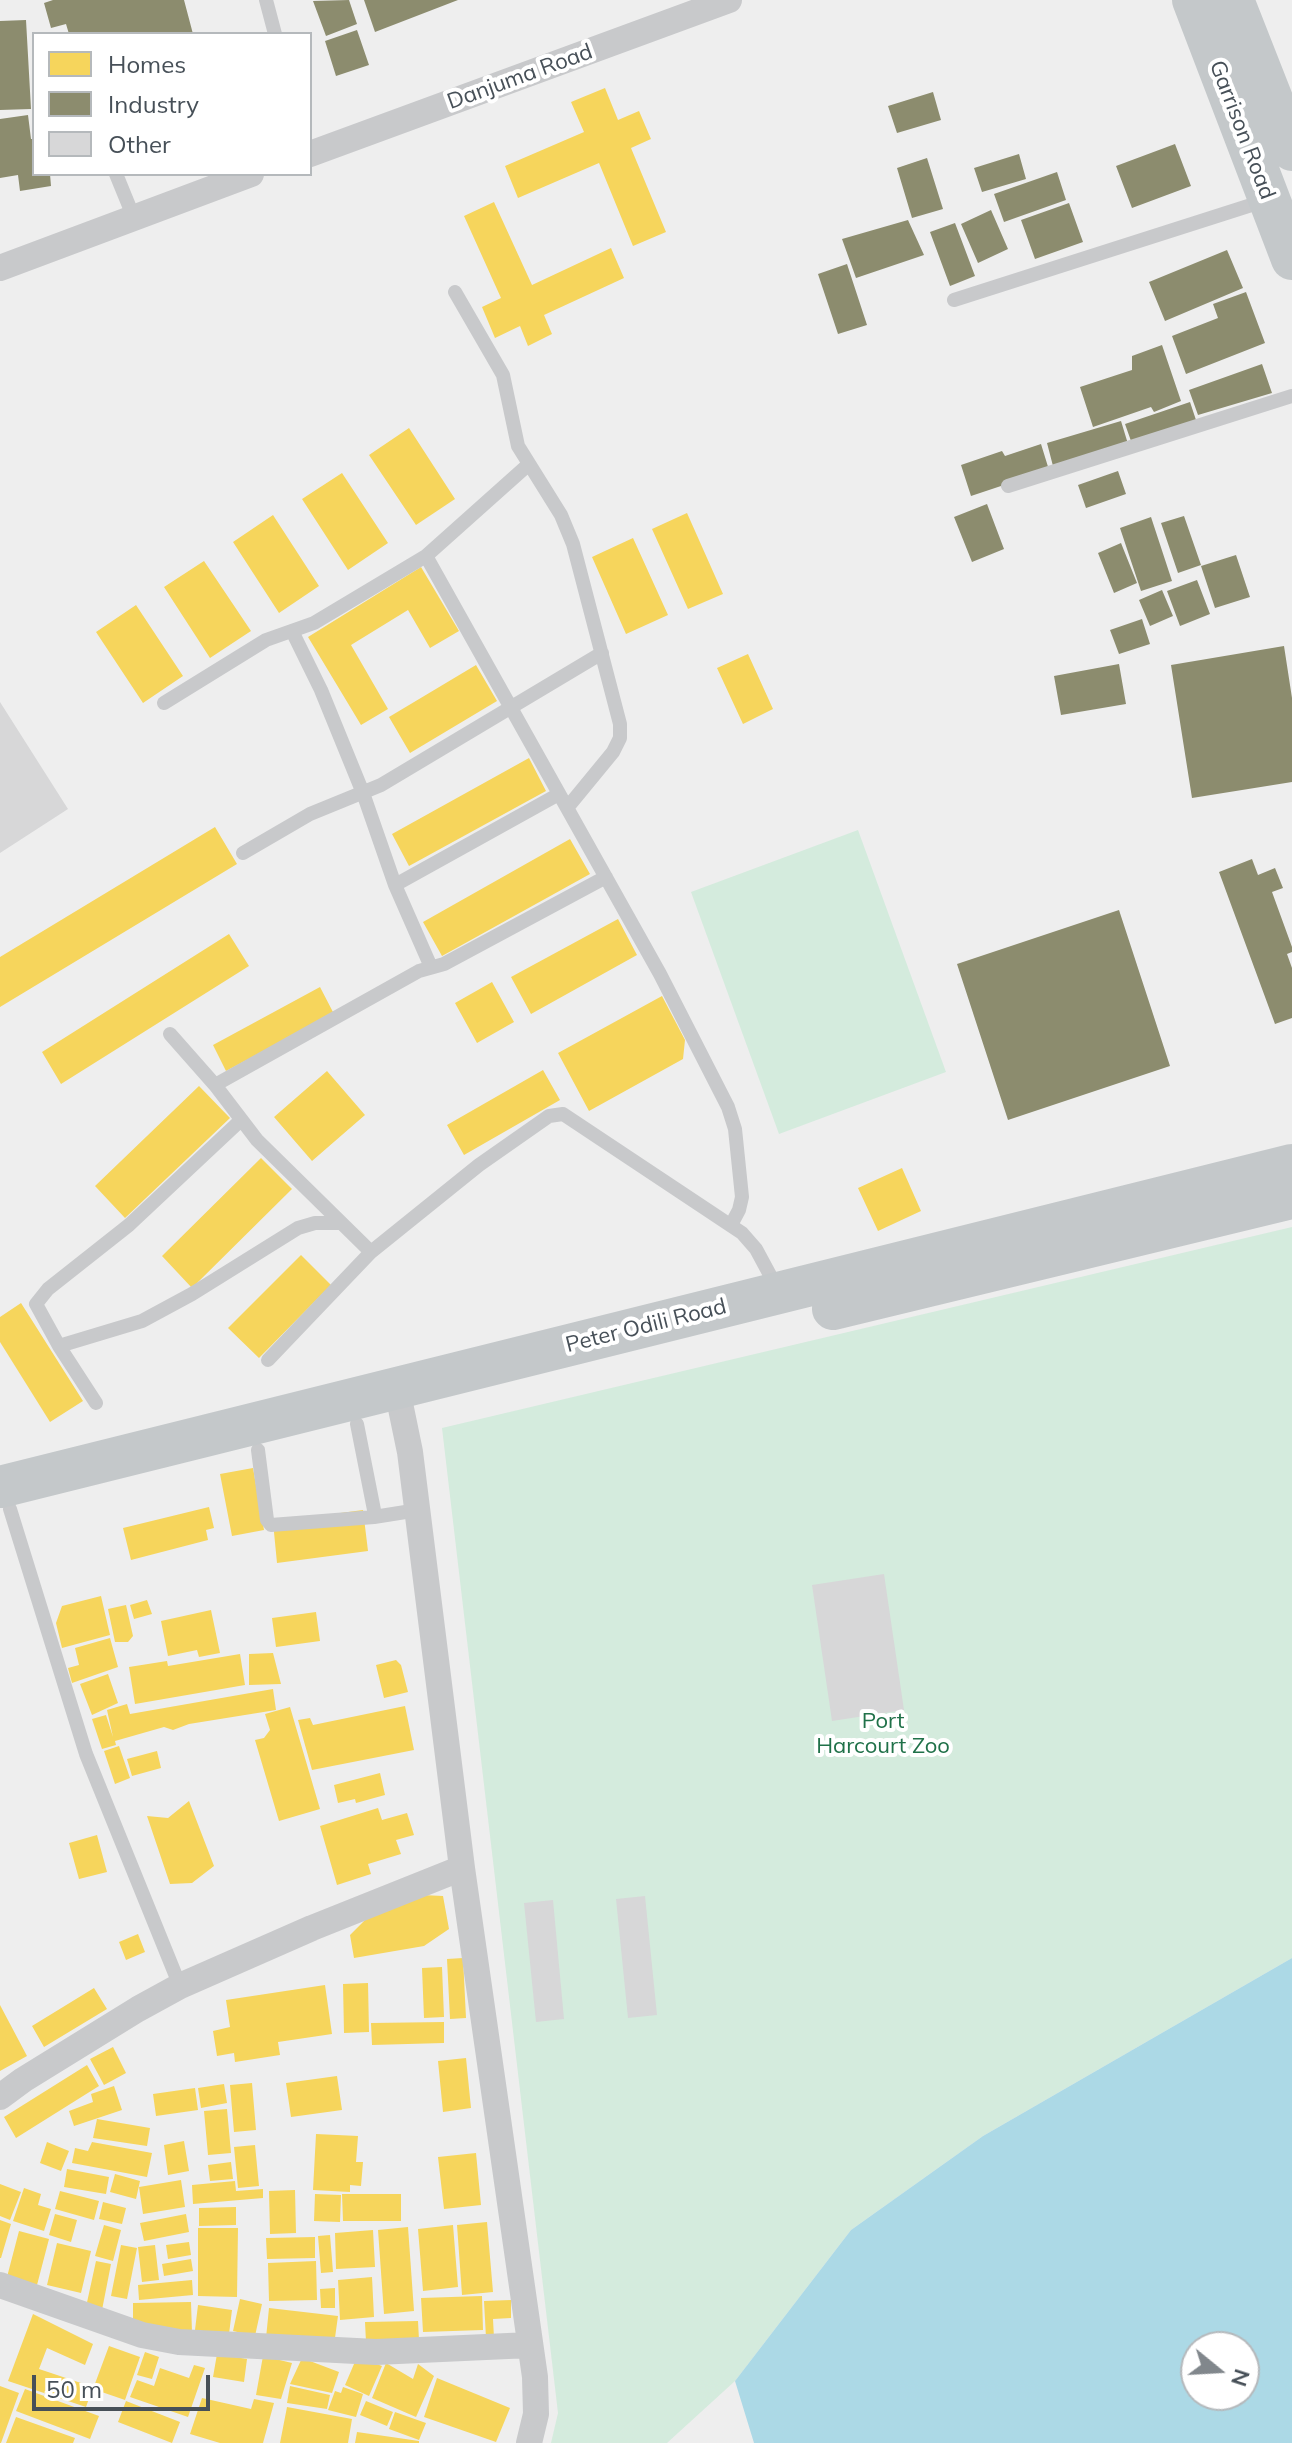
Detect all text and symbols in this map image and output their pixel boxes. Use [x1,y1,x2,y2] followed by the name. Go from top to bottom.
[32,32,312,176] legend
[444,38,596,116] street label: Danjuma Road
[108,49,186,79] text: Homes
[1203,57,1281,203] street label: Garrison Road
[108,89,199,119] text: Industry
[108,129,171,159] text: Other
[563,1293,729,1359] street label: Peter Odili Road
[816,1708,950,1760] park label: Port Harcourt Zoo
[1180,2331,1260,2411] north arrow
[36,2359,214,2409] scale bar
[1225,2366,1257,2390] text: N
[46,2374,102,2404] text: 50 m

